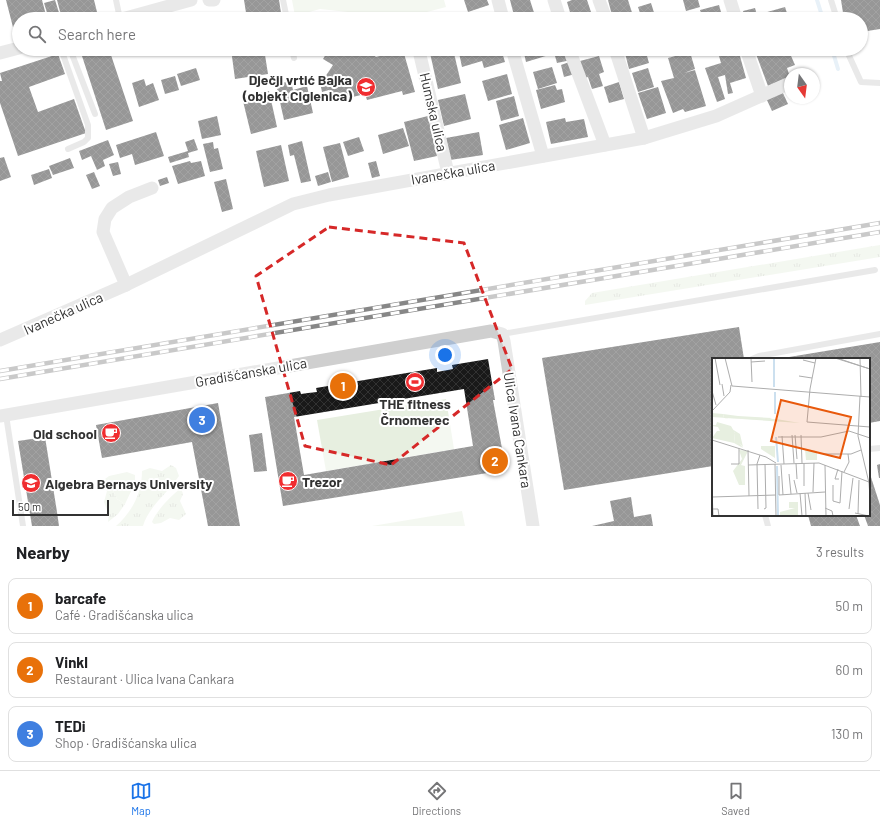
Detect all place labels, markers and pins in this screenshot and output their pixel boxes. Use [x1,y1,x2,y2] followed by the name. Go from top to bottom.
[242,71,352,104] place label: Dječji vrtić Bajka (objekt Ciglenica)
[355,76,377,98] school or university icon: Dječji vrtić Bajka (objekt Ciglenica)
[330,371,356,401] pin: 1
[404,371,426,393] sports icon: THE fitness Črnomerec
[379,395,451,428] place label: THE fitness Črnomerec
[189,405,215,435] pin: 3
[100,422,122,444] cafe icon: Old school
[33,425,97,442] place label: Old school
[482,446,508,476] pin: 2
[277,470,299,492] cafe icon: Trezor
[20,472,42,494] school or university icon: Algebra Bernays University
[302,473,342,490] place label: Trezor
[45,475,212,492] place label: Algebra Bernays University

